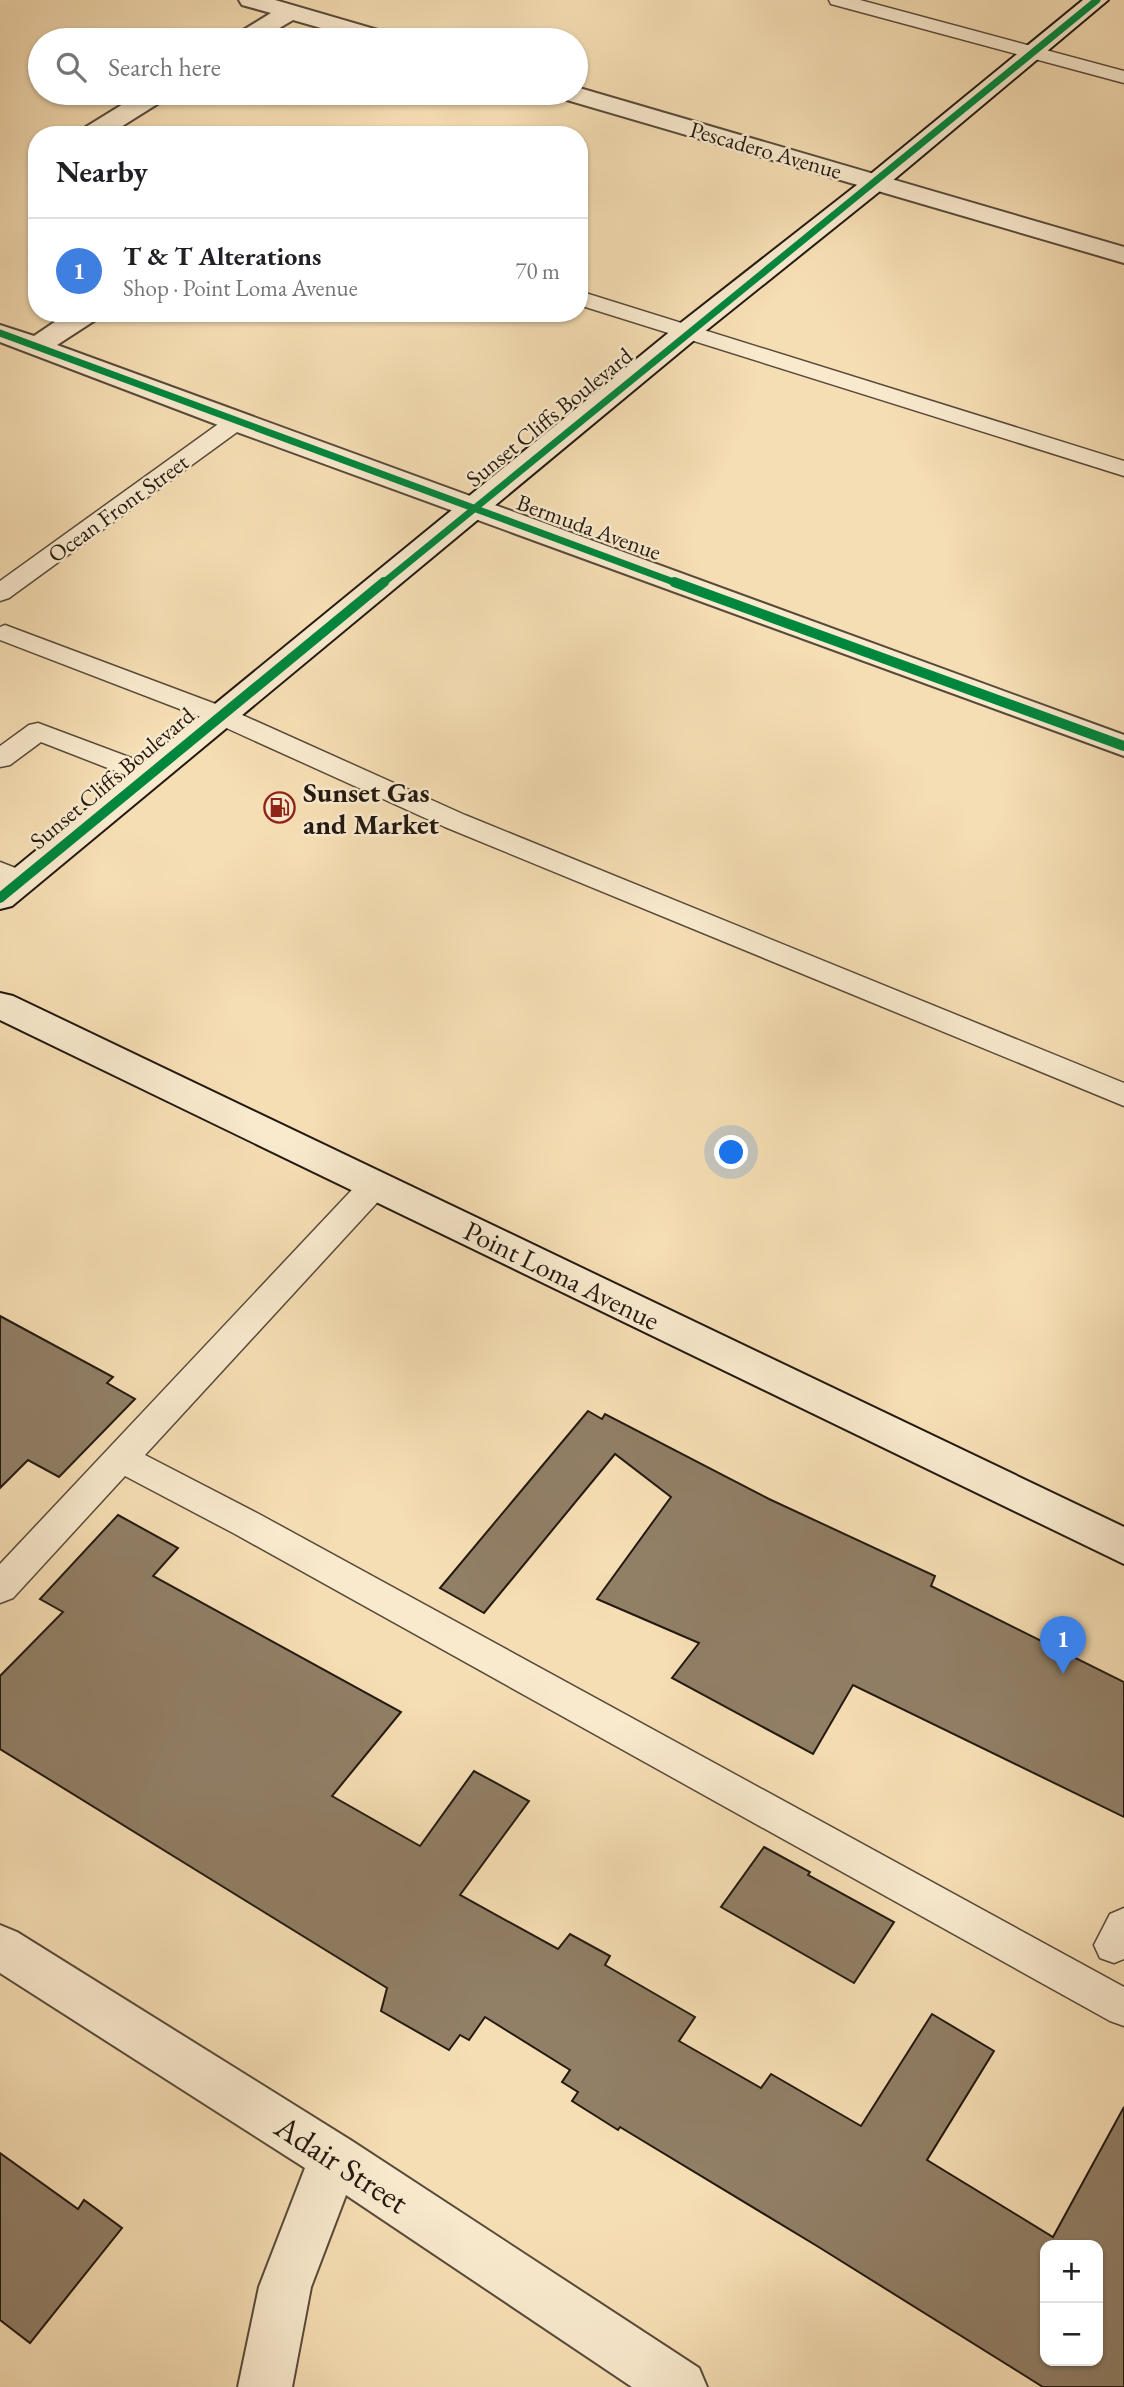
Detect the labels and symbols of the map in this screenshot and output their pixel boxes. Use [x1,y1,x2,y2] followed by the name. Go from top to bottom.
[687,114,845,186] street label: Pescadero Avenue
[460,340,639,493] street label: Sunset Cliffs Boulevard
[42,446,195,569] street label: Ocean Front Street
[513,487,665,567] street label: Bermuda Avenue
[24,700,201,856] street label: Sunset Cliffs Boulevard
[303,774,440,842] place label: Sunset Gas and Market
[263,791,297,825] fuel station icon: Sunset Gas and Market
[714,1135,748,1169] your location
[458,1212,666,1338] street label: Point Loma Avenue
[1040,1616,1086,1674] pin: 1
[266,2104,418,2223] street label: Adair Street

